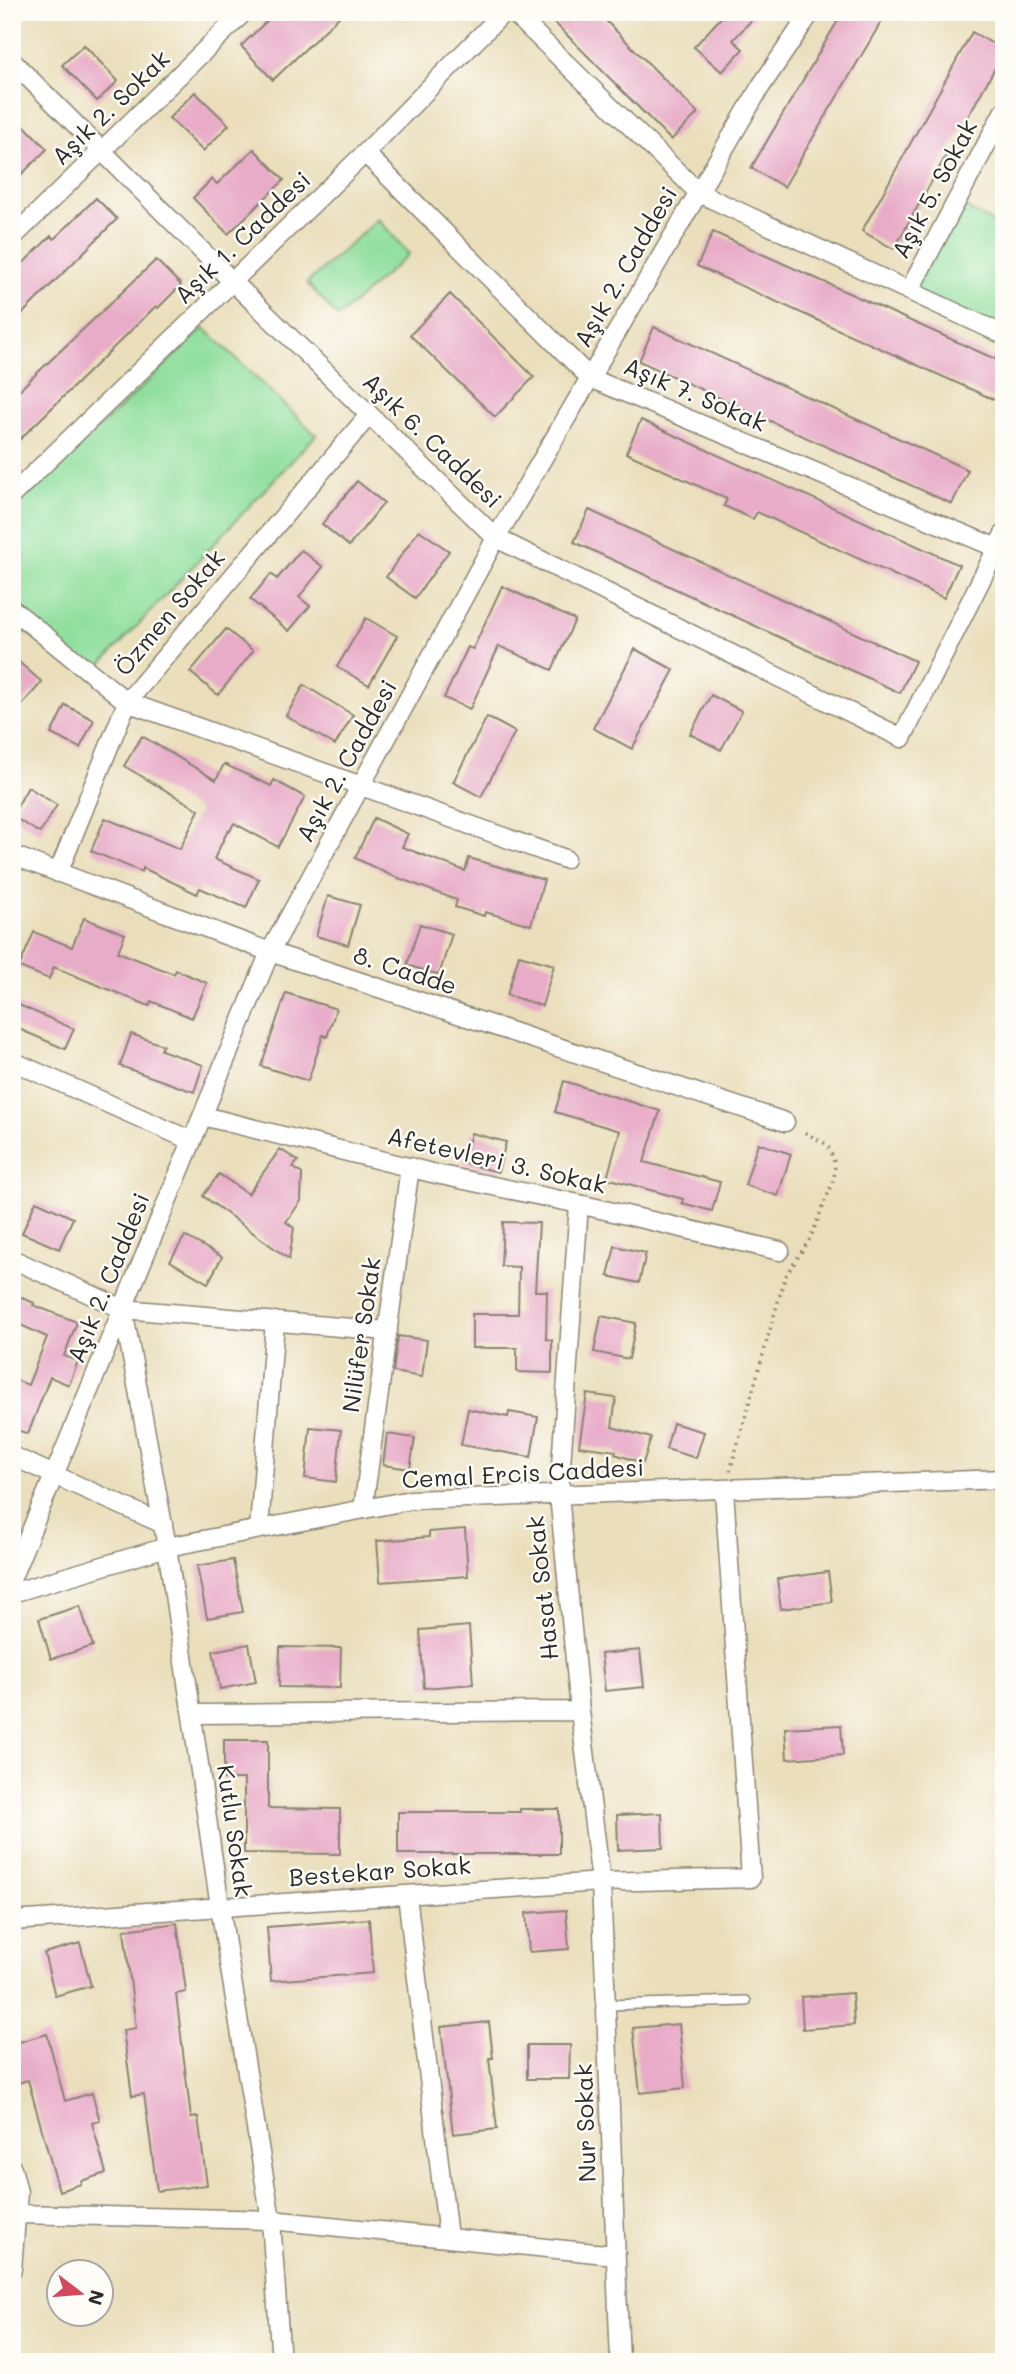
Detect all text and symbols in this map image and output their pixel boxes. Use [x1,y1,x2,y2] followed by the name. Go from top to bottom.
[44,43,176,171] street label: Aşık 2. Sokak
[884,113,983,263] street label: Aşık 5. Sokak
[167,164,317,310] street label: Aşık 1. Caddesi
[566,180,683,352] street label: Aşık 2. Caddesi
[619,350,772,438] street label: Aşık 7. Sokak
[357,366,509,514] street label: Aşık 6. Caddesi
[107,543,231,682] street label: Özmen Sokak
[288,674,403,847] street label: Aşık 2. Caddesi
[350,938,461,1001] street label: 8. Cadde
[385,1119,610,1200] street label: Afetevleri 3. Sokak
[59,1188,156,1367] street label: Aşık 2. Caddesi
[334,1255,387,1414] street label: Nilüfer Sokak
[401,1451,645,1494] street label: Cemal Ercis Caddesi
[519,1514,565,1662] street label: Hasat Sokak
[211,1763,260,1899] street label: Kutlu Sokak
[288,1849,472,1892] street label: Bestekar Sokak
[567,2063,602,2183] street label: Nur Sokak
[46,2258,116,2328] north arrow
[83,2287,111,2308] text: N

